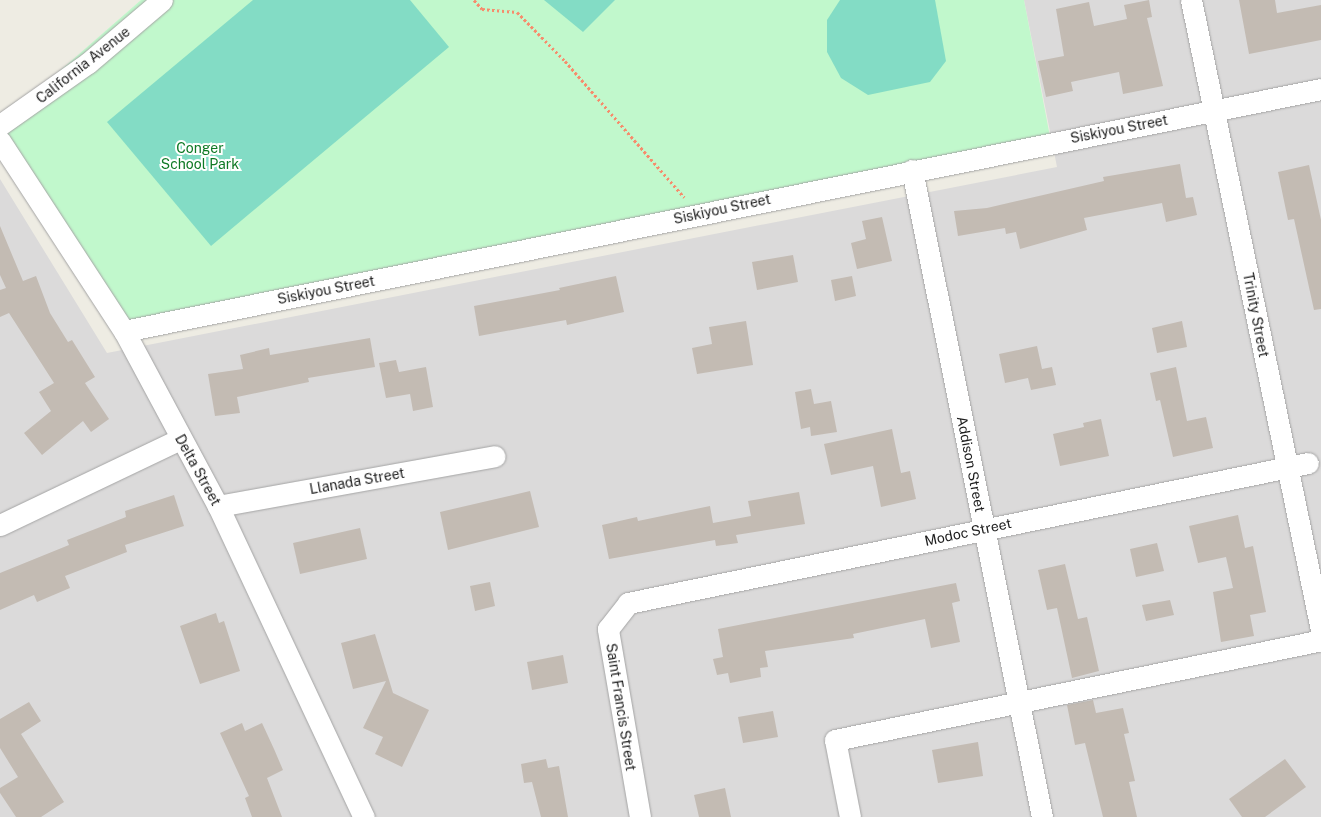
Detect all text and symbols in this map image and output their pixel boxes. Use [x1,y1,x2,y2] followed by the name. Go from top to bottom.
[33,23,133,107] street label: California Avenue
[1069,111,1169,147] street label: Siskiyou Street
[161,140,239,172] park label: Conger School Park
[672,191,772,227] street label: Siskiyou Street
[1240,271,1272,359] street label: Trinity Street
[276,272,376,308] street label: Siskiyou Street
[953,415,989,513] street label: Addison Street
[172,431,224,509] street label: Delta Street
[308,464,406,498] street label: Llanada Street
[923,515,1013,549] street label: Modoc Street
[603,642,639,772] street label: Saint Francis Street

